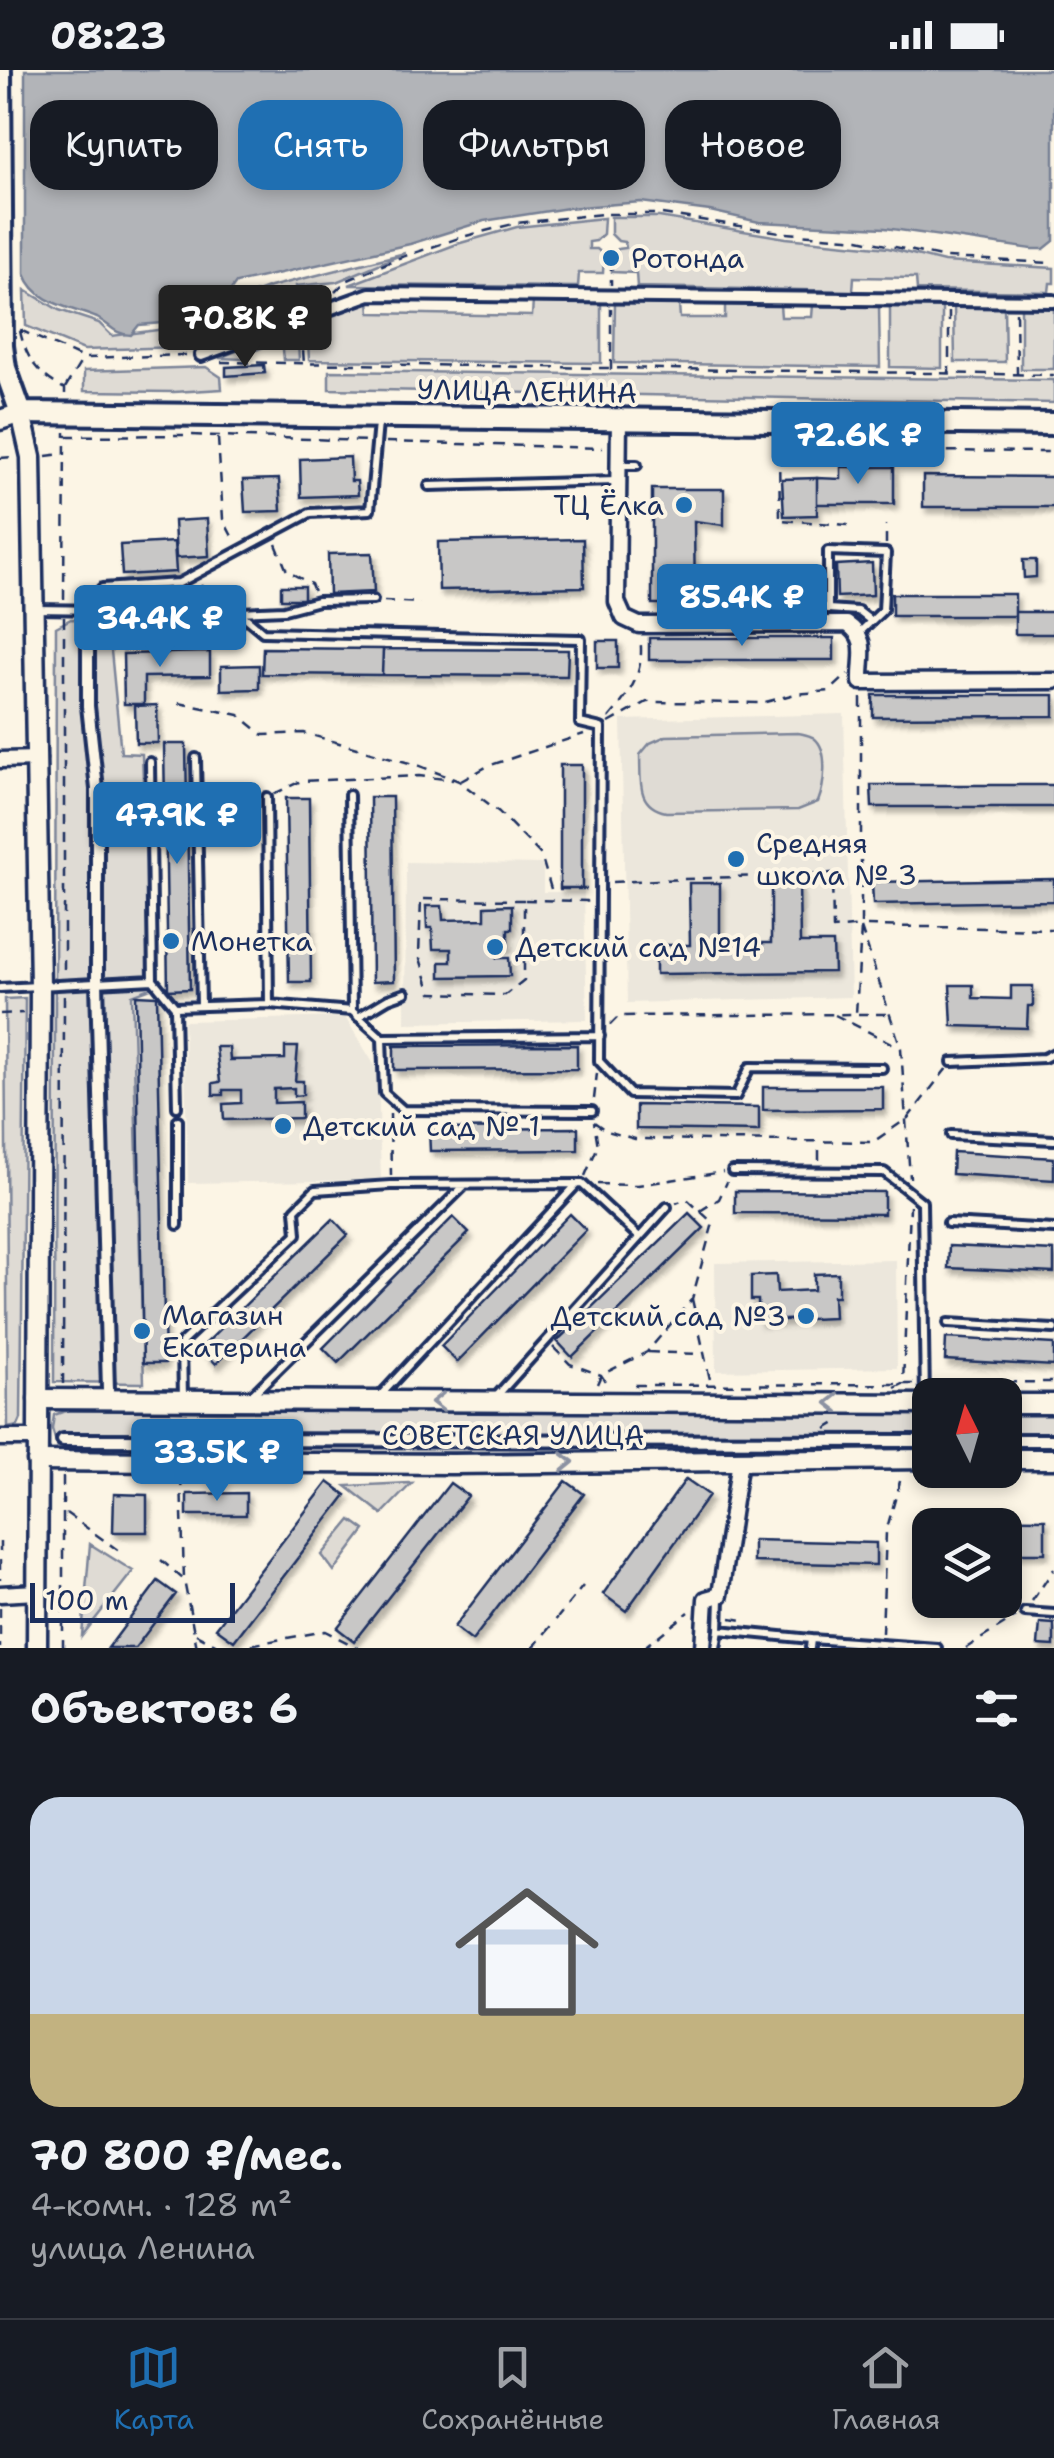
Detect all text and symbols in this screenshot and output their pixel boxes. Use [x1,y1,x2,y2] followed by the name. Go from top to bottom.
[50,10,166,61] text: 08:23
[30,100,218,190] chip: Купить
[238,100,403,190] chip: Снять
[423,100,645,190] chip: Фильтры
[665,100,841,190] chip: Новое
[631,239,744,277] place label: Ротонда
[600,247,622,269] marker: Ротонда
[153,285,337,370] pin: 70.8K ₽
[181,296,309,339] text: 70.8K ₽
[417,370,637,412] street label: УЛИЦА ЛЕНИНА
[766,402,950,487] pin: 72.6K ₽
[793,413,923,456] text: 72.6K ₽
[553,486,664,524] place label: ТЦ Ёлка
[673,494,695,516] marker: ТЦ Ёлка
[650,564,834,649] pin: 85.4K ₽
[679,575,805,618] text: 85.4K ₽
[68,585,252,670] pin: 34.4K ₽
[96,596,224,639] text: 34.4K ₽
[85,782,269,867] pin: 47.9K ₽
[115,793,239,836] text: 47.9K ₽
[756,824,917,894] place label: Средняя школа № 3
[725,848,747,870] marker: Средняя школа № 3
[191,922,313,960] place label: Монетка
[515,928,761,966] place label: Детский сад №14
[160,930,182,952] marker: Монетка
[484,936,506,958] marker: Детский сад №14
[303,1107,540,1145] place label: Детский сад № 1
[272,1115,294,1137] marker: Детский сад № 1
[162,1296,306,1366] place label: Магазин Екатерина
[550,1297,786,1335] place label: Детский сад №3
[795,1305,817,1327] marker: Детский сад №3
[131,1320,153,1342] marker: Магазин Екатерина
[912,1378,1022,1488] north arrow
[912,1378,1022,1618] map controls
[429,1391,444,1413] one-way arrow
[824,1392,840,1414] one-way arrow
[382,1416,644,1454] street label: СОВЕТСКАЯ УЛИЦА
[125,1419,309,1504] pin: 33.5K ₽
[153,1430,281,1473] text: 33.5K ₽
[559,1452,575,1473] one-way arrow
[912,1508,1022,1618] button: layers
[30,1578,235,1622] scale bar
[45,1581,129,1619] text: 100 m
[30,1680,298,1736] text: Объектов: 6
[969,1681,1024,1736] icon: filters
[437,1862,617,2042] icon: home
[30,2127,343,2183] text: 70 800 ₽/мес.
[30,2183,292,2226] text: 4-комн. · 128 m²
[30,2226,255,2269] text: улица Ленина
[114,2340,194,2438] tab: Карта
[421,2340,604,2438] tab: Сохранённые
[832,2340,940,2438] tab: Главная

